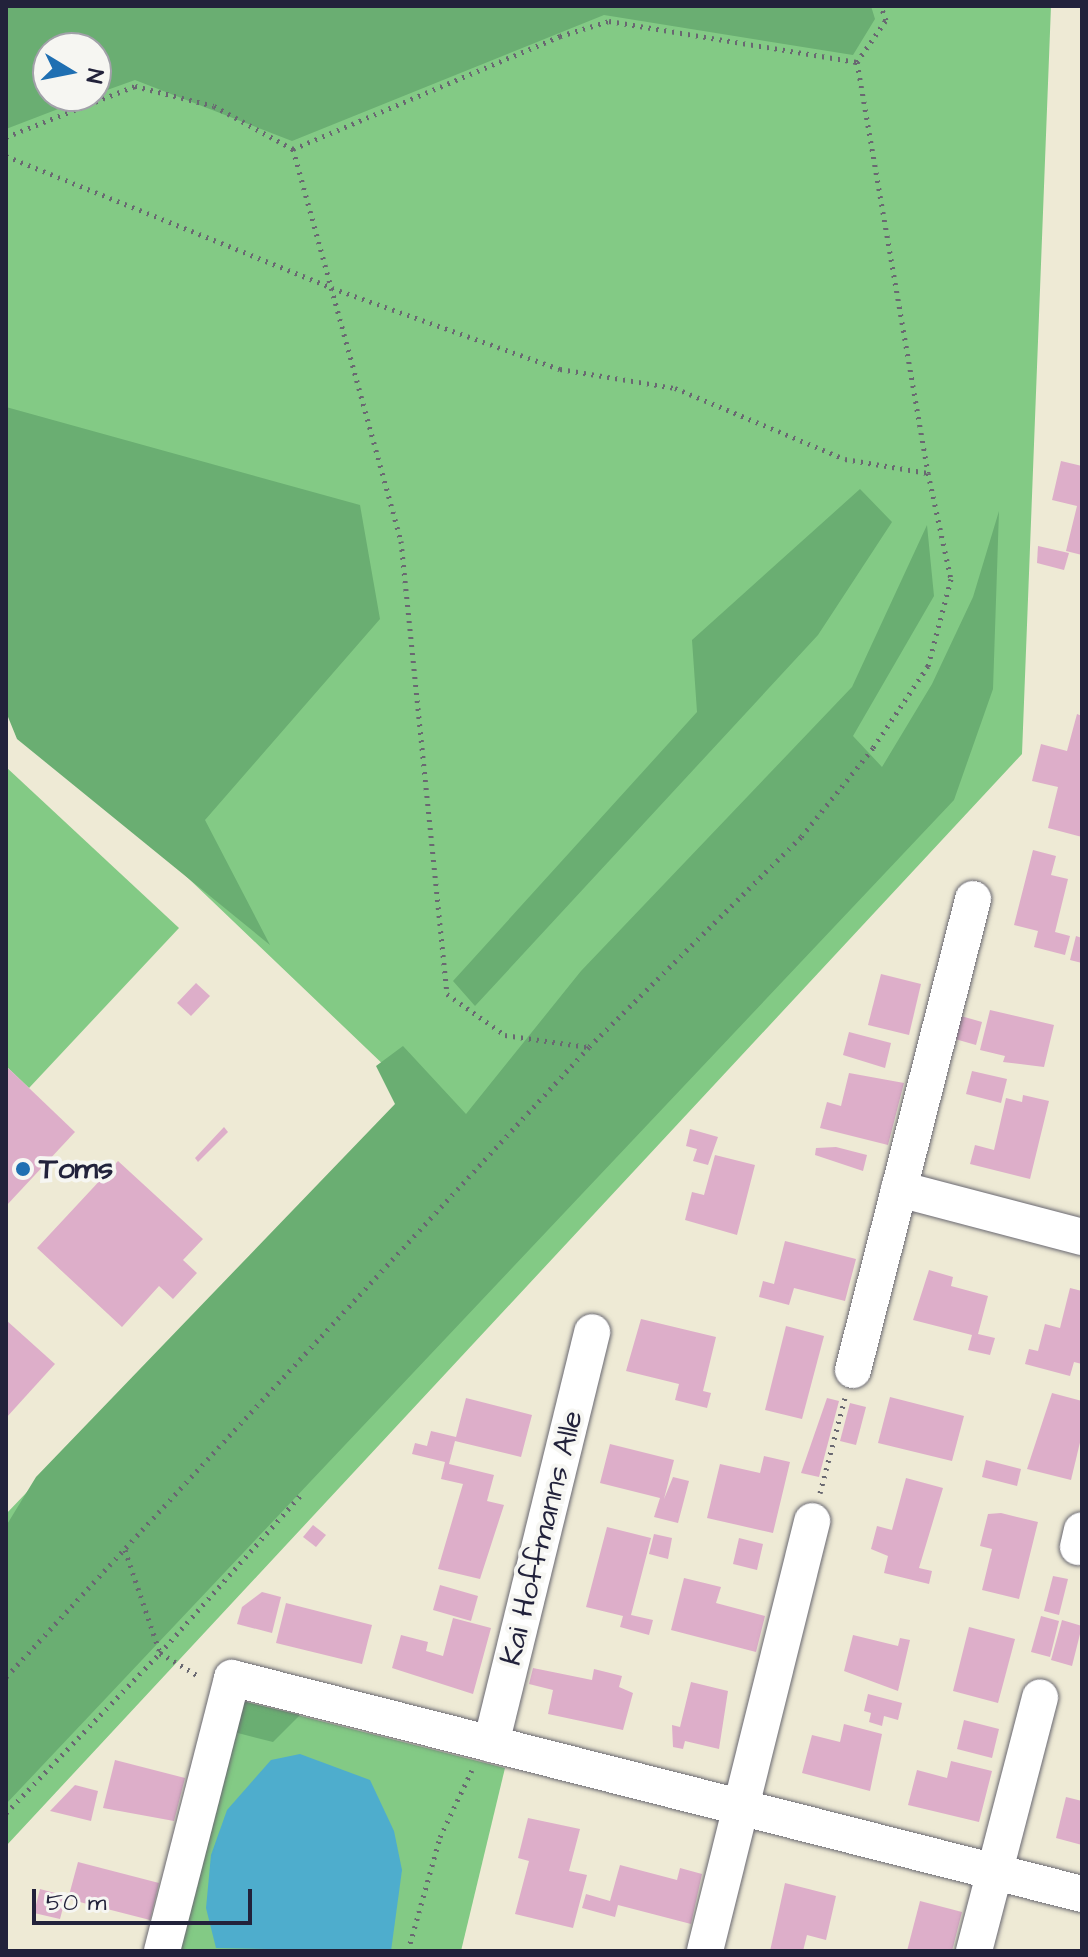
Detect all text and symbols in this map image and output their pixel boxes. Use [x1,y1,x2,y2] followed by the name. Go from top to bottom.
[32,32,112,112] north arrow
[78,66,111,85] text: N
[39,1151,113,1187] place label: Toms
[14,1160,32,1178] marker: Toms
[493,1407,591,1669] street label: Kai Hoffmanns Alle
[36,1873,256,1923] scale bar
[46,1886,106,1920] text: 50 m

